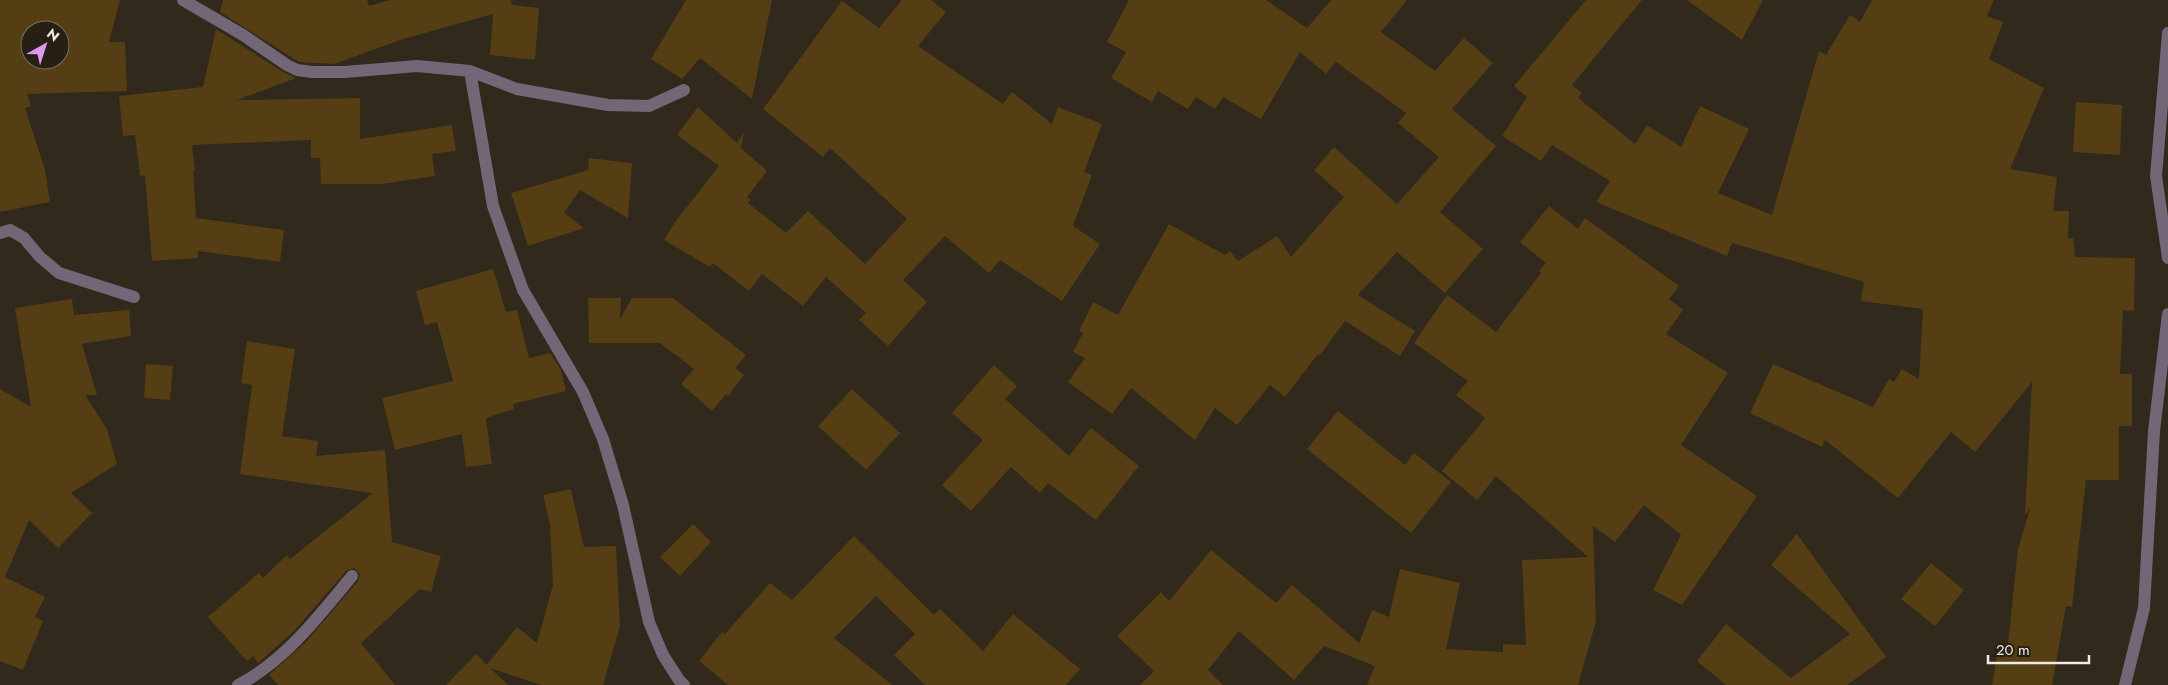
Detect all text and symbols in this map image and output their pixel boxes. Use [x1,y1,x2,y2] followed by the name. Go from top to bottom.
[20,20,70,70] north arrow
[43,24,64,46] text: N
[1988,632,2089,664] scale bar
[1996,639,2030,661] text: 20 m

